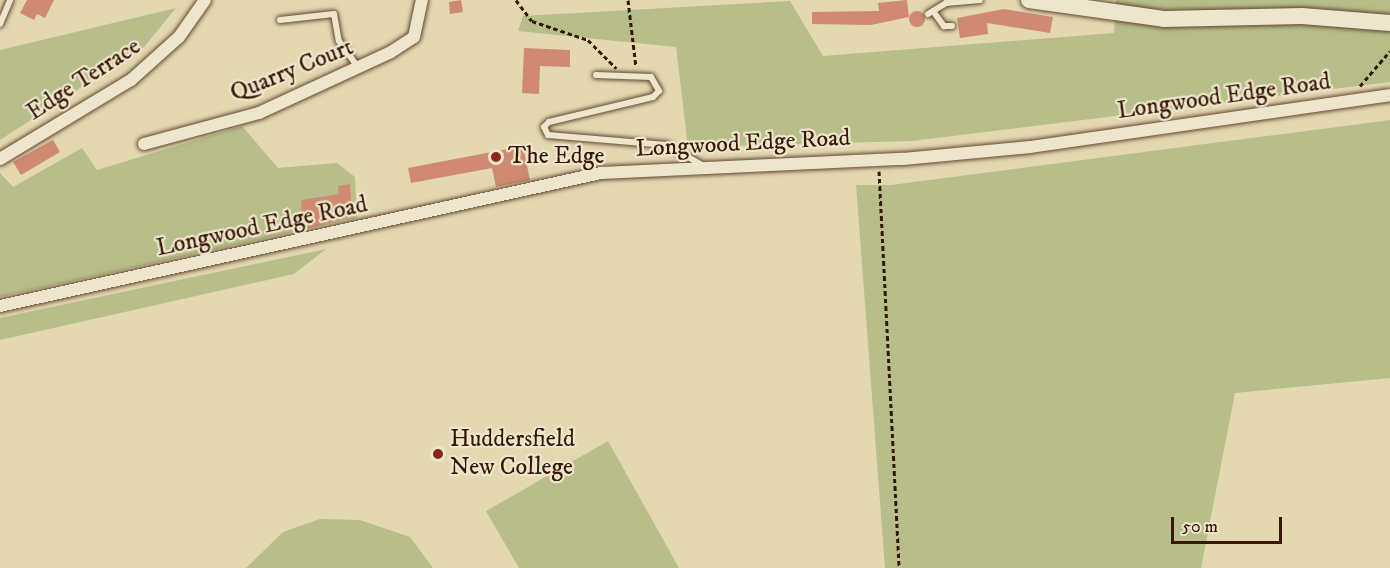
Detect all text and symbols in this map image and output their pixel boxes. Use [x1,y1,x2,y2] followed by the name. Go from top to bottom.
[22,33,146,127] street label: Edge Terrace
[226,33,358,109] street label: Quarry Court
[1116,68,1332,126] street label: Longwood Edge Road
[635,124,851,164] street label: Longwood Edge Road
[508,143,604,171] place label: The Edge
[489,150,503,164] marker: The Edge
[154,191,370,263] street label: Longwood Edge Road
[450,426,575,482] place label: Huddersfield New College
[431,447,445,461] marker: Huddersfield New College
[1174,505,1285,543] scale bar
[1182,516,1218,538] text: 50 m

